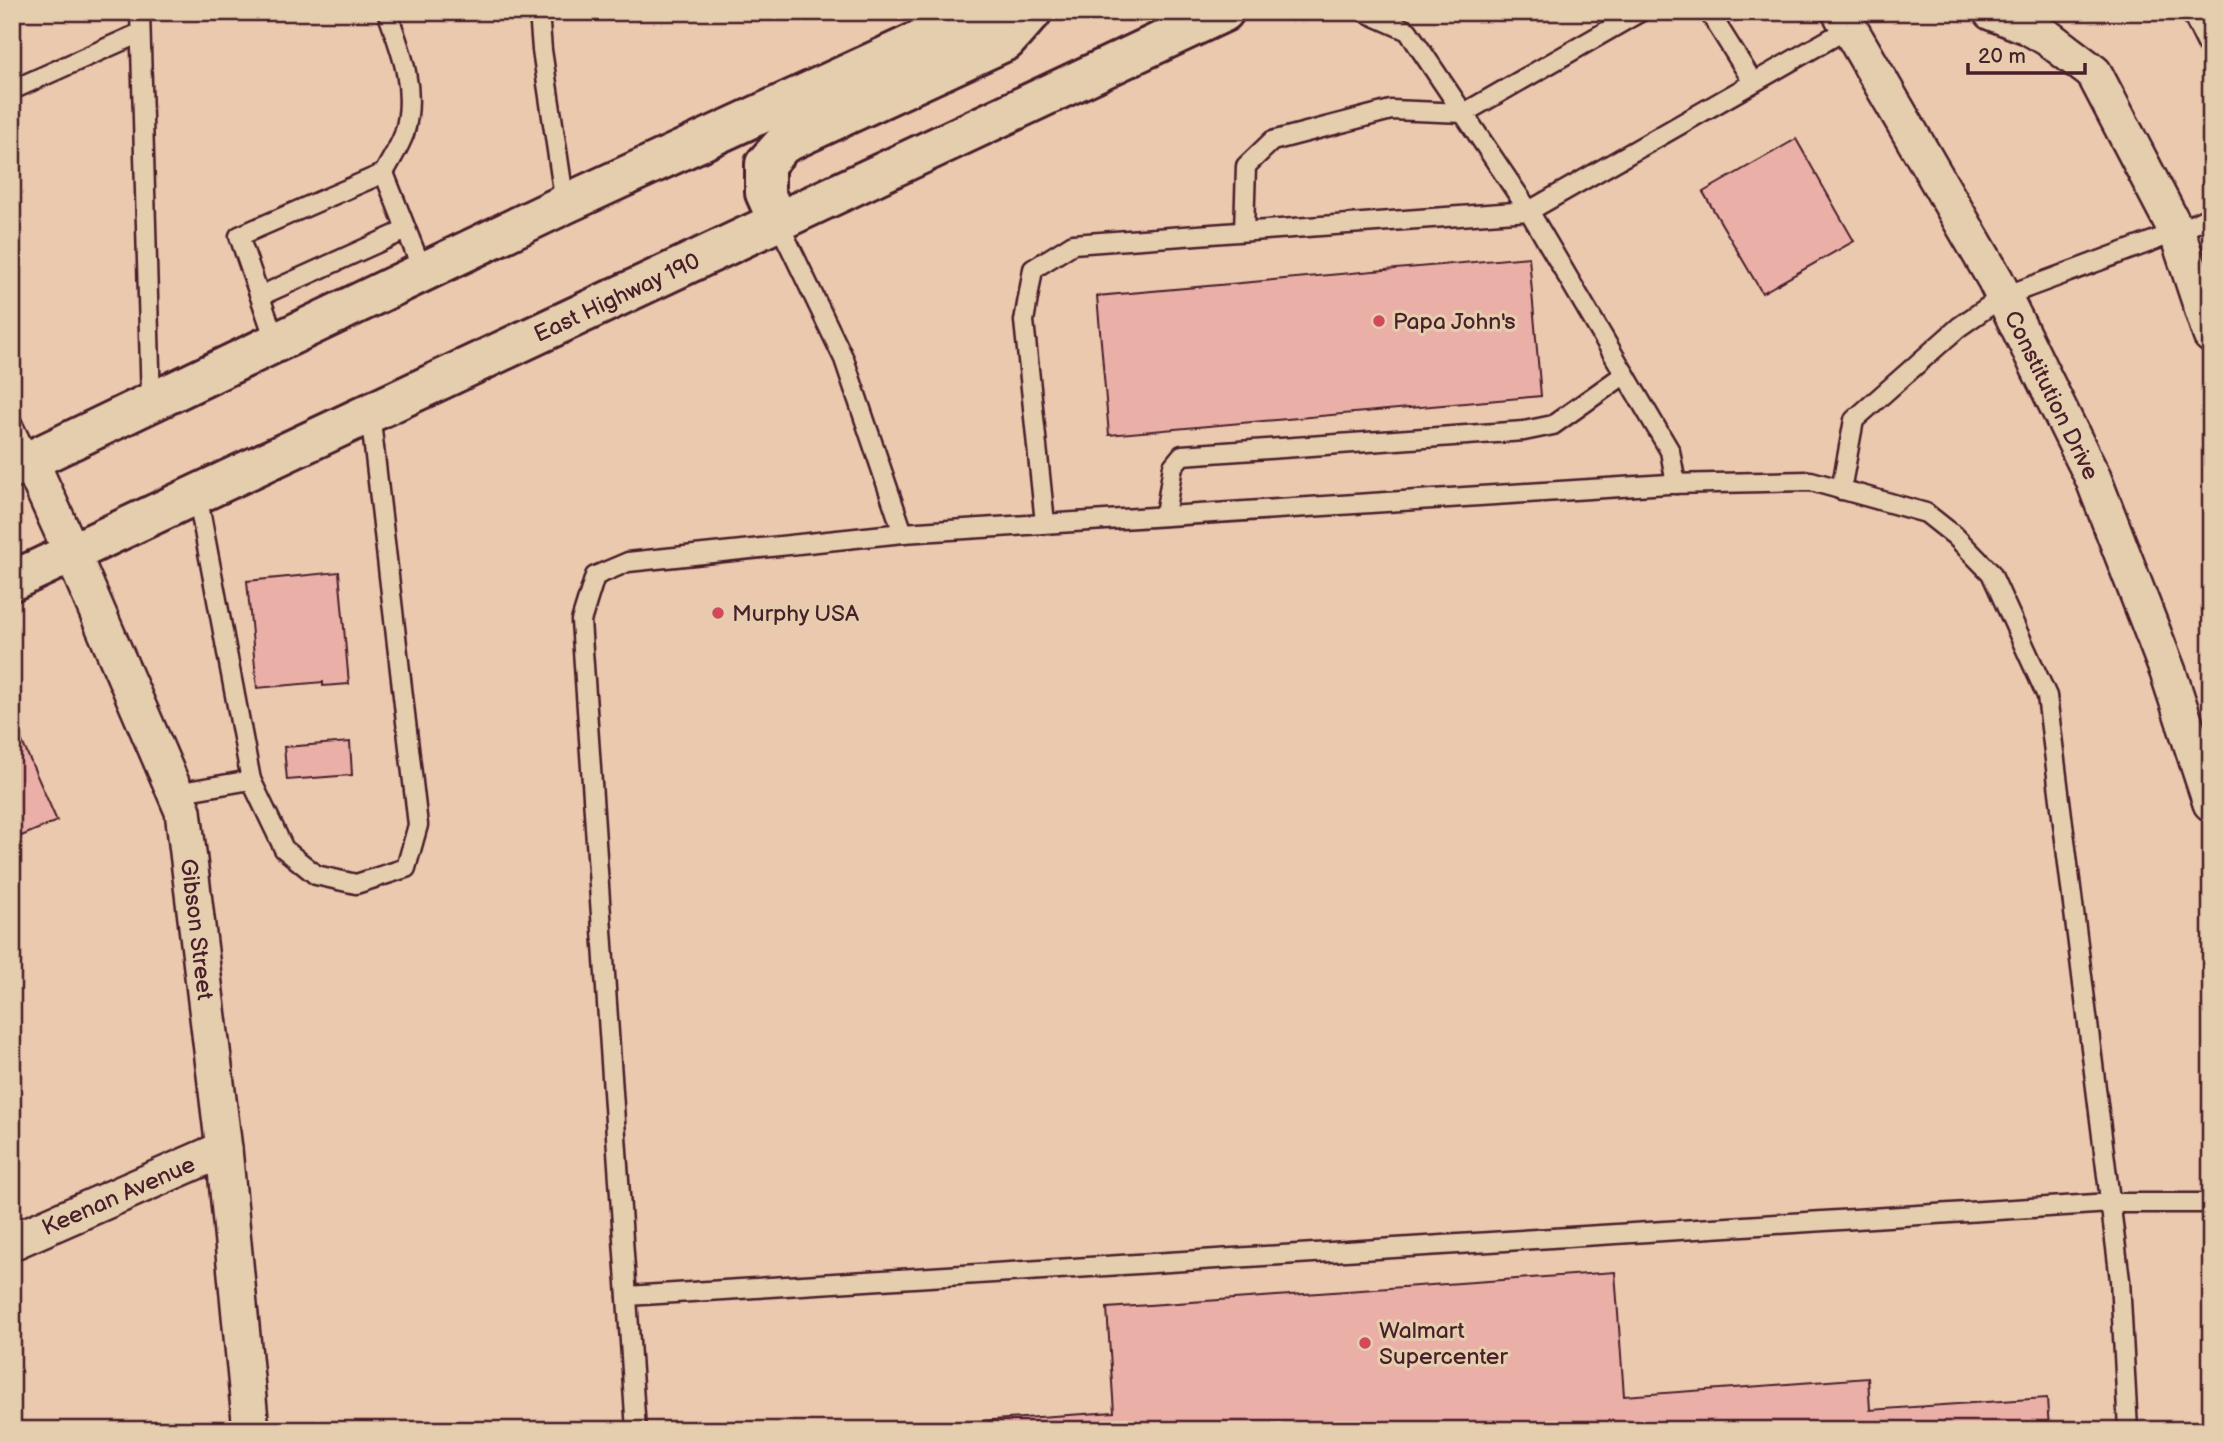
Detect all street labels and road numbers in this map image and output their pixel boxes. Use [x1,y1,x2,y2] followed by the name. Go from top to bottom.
[530,247,705,349] street label: East Highway 190
[1998,306,2105,485] street label: Constitution Drive
[174,857,219,1001] street label: Gibson Street
[38,1150,199,1242] street label: Keenan Avenue

